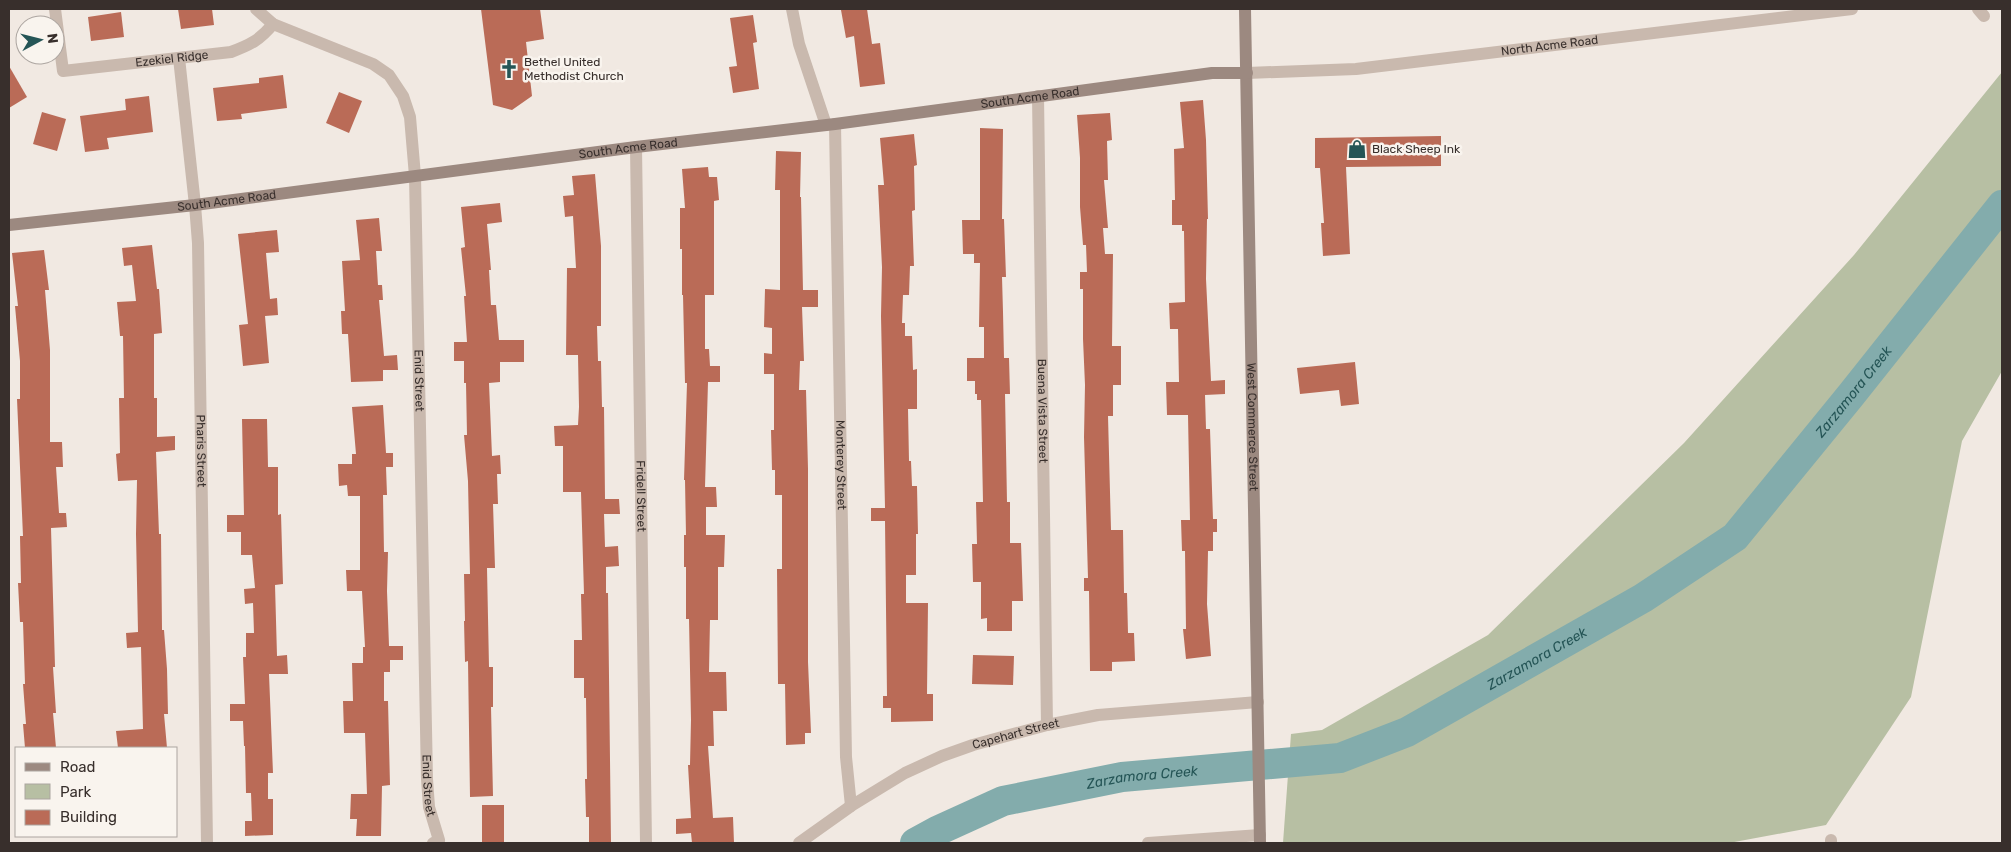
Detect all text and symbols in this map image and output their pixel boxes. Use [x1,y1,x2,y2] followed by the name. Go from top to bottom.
[15,15,65,65] north arrow
[43,32,61,45] text: N
[1500,33,1599,58] street label: North Acme Road
[134,48,209,70] street label: Ezekiel Ridge
[524,55,624,83] place label: Bethel United Methodist Church
[498,58,520,80] church icon: Bethel United Methodist Church
[980,84,1080,111] street label: South Acme Road
[578,135,678,161] street label: South Acme Road
[1346,138,1368,160] shop icon: Black Sheep Ink
[1372,142,1461,156] place label: Black Sheep Ink
[176,187,277,214] street label: South Acme Road
[1811,342,1896,442] water label: Zarzamora Creek
[411,349,427,412] street label: Enid Street
[1035,359,1050,464] street label: Buena Vista Street
[1244,363,1261,492] street label: West Commerce Street
[194,414,209,488] street label: Pharis Street
[833,420,849,510] street label: Monterey Street
[633,460,649,532] street label: Fridell Street
[1483,623,1591,694] water label: Zarzamora Creek
[971,716,1061,752] street label: Capehart Street
[15,747,178,837] legend
[420,754,439,818] street label: Enid Street
[60,758,96,776] text: Road
[1084,762,1199,793] water label: Zarzamora Creek
[60,783,91,801] text: Park
[60,808,117,826] text: Building

